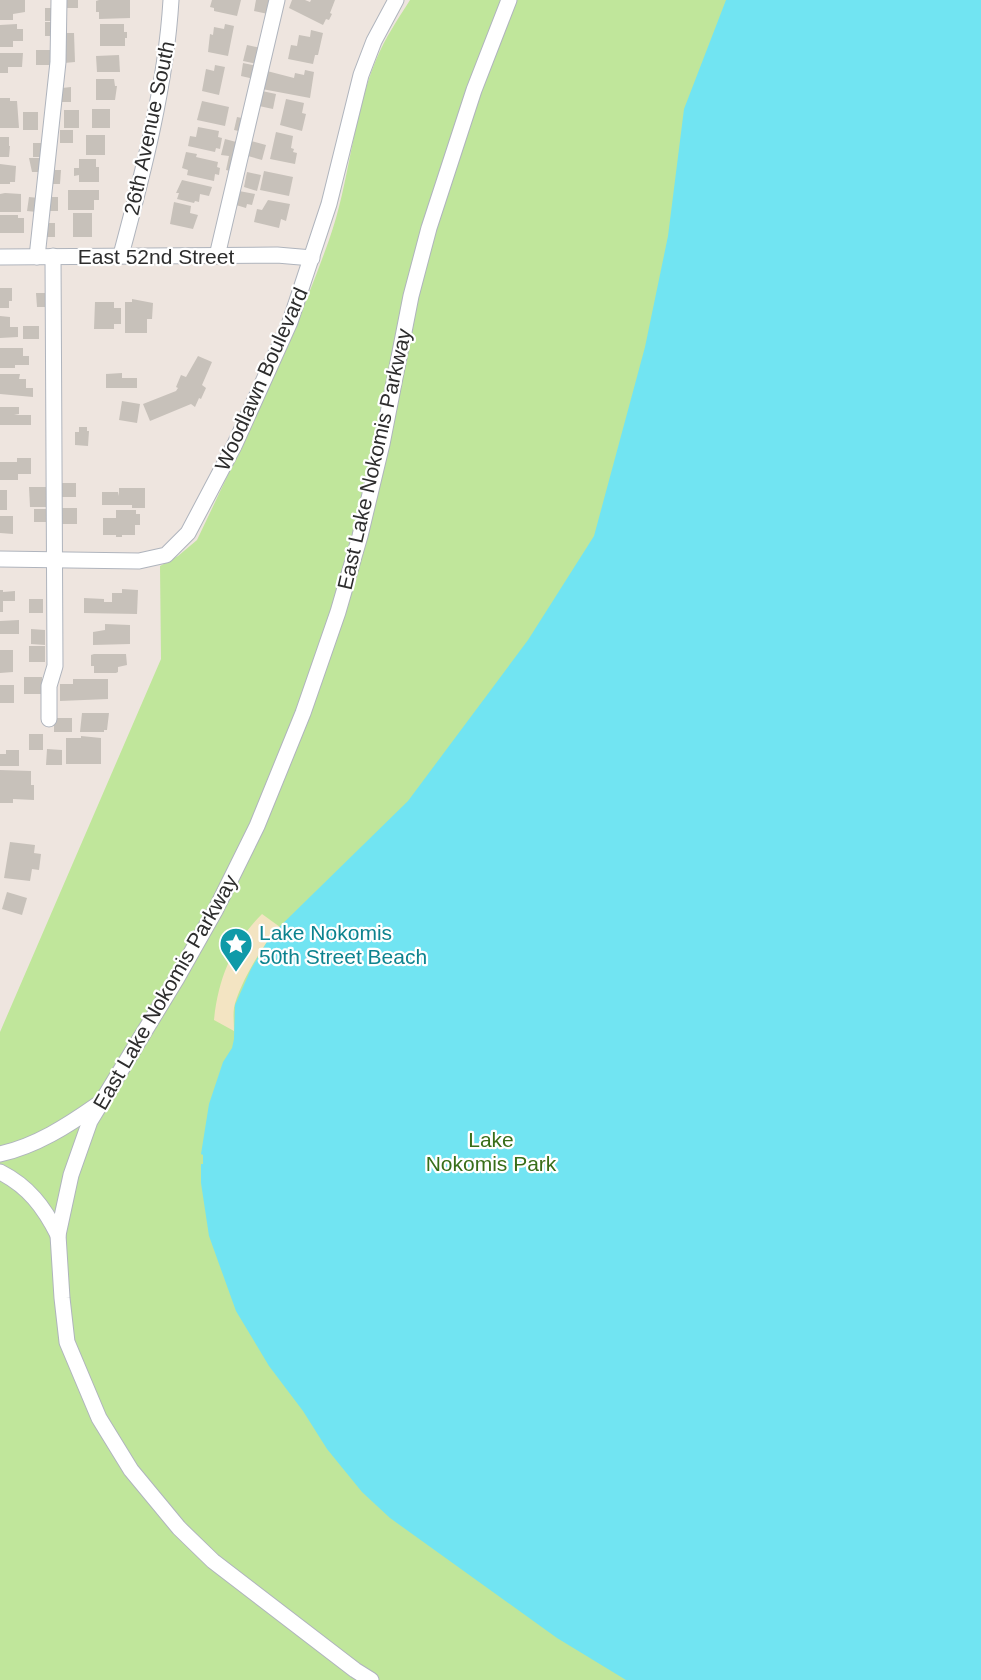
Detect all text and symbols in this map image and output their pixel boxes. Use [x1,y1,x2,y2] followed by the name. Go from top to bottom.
[119,39,179,217] street label: 26th Avenue South
[78,245,234,268] street label: East 52nd Street
[210,284,312,474] street label: Woodlawn Boulevard
[333,326,415,592] street label: East Lake Nokomis Parkway
[88,870,242,1113] street label: East Lake Nokomis Parkway
[259,921,427,968] place label: Lake Nokomis 50th Street Beach
[218,926,254,973] place icon: Lake Nokomis 50th Street Beach
[426,1128,557,1175] park label: Lake Nokomis Park

